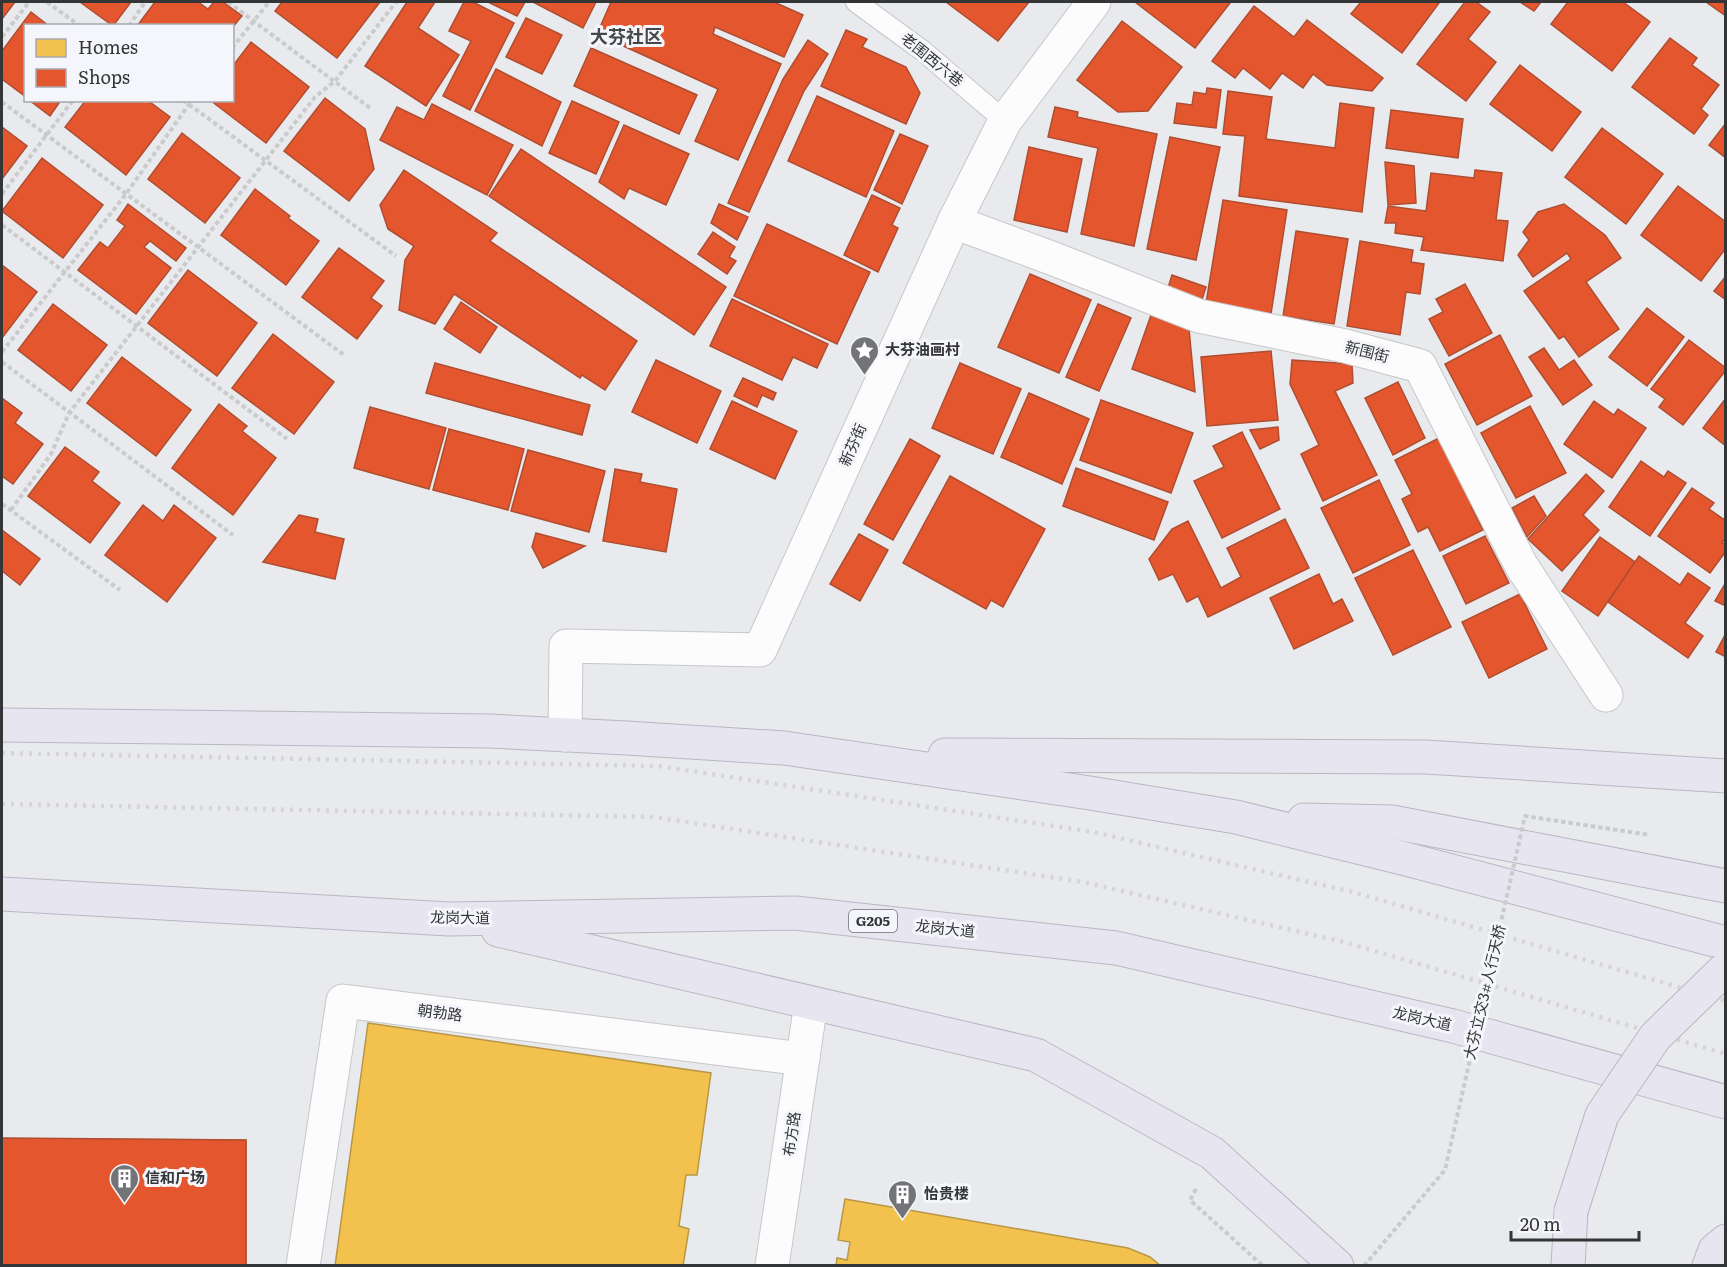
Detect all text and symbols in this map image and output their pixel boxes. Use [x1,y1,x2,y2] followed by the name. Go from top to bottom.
[590,22,662,49] district label: 大芬社区
[24,24,234,102] legend
[897,26,969,91] street label: 老围西六巷
[78,33,138,60] text: Homes
[78,63,130,90] text: Shops
[848,334,880,376] place icon: 大芬油画村
[1343,334,1392,367] street label: 新围街
[885,337,960,360] place label: 大芬油画村
[832,419,871,470] street label: 新芬街
[430,904,490,929] street label: 龙岗大道
[849,910,897,932] road number: G205
[914,913,976,942] street label: 龙岗大道
[1457,922,1510,1062] street label: 大芬立交3#人行天桥
[416,997,464,1026] street label: 朝勃路
[1391,1000,1454,1035] street label: 龙岗大道
[776,1110,805,1158] street label: 布方路
[108,1162,140,1204] building icon: 信和广场
[145,1165,205,1188] place label: 信和广场
[887,1178,919,1220] building icon: 怡贵楼
[924,1181,969,1204] place label: 怡贵楼
[1511,1204,1638,1242] scale bar
[1520,1210,1561,1237] text: 20 m

